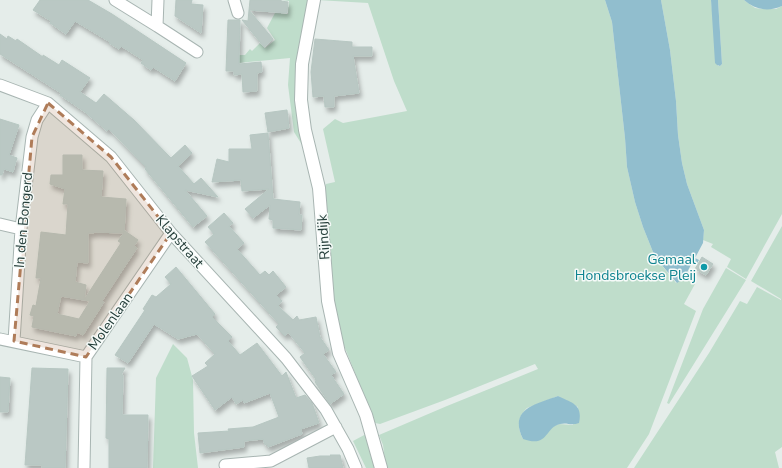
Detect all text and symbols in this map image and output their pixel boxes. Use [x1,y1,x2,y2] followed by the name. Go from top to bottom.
[10,171,37,269] street label: In den Bongerd
[151,211,208,272] street label: Klapstraat
[312,213,335,260] street label: Rijndijk
[575,250,697,285] place label: Gemaal Hondsbroekse Pleij
[699,262,709,272] marker: Gemaal Hondsbroekse Pleij
[84,289,137,354] street label: Molenlaan

